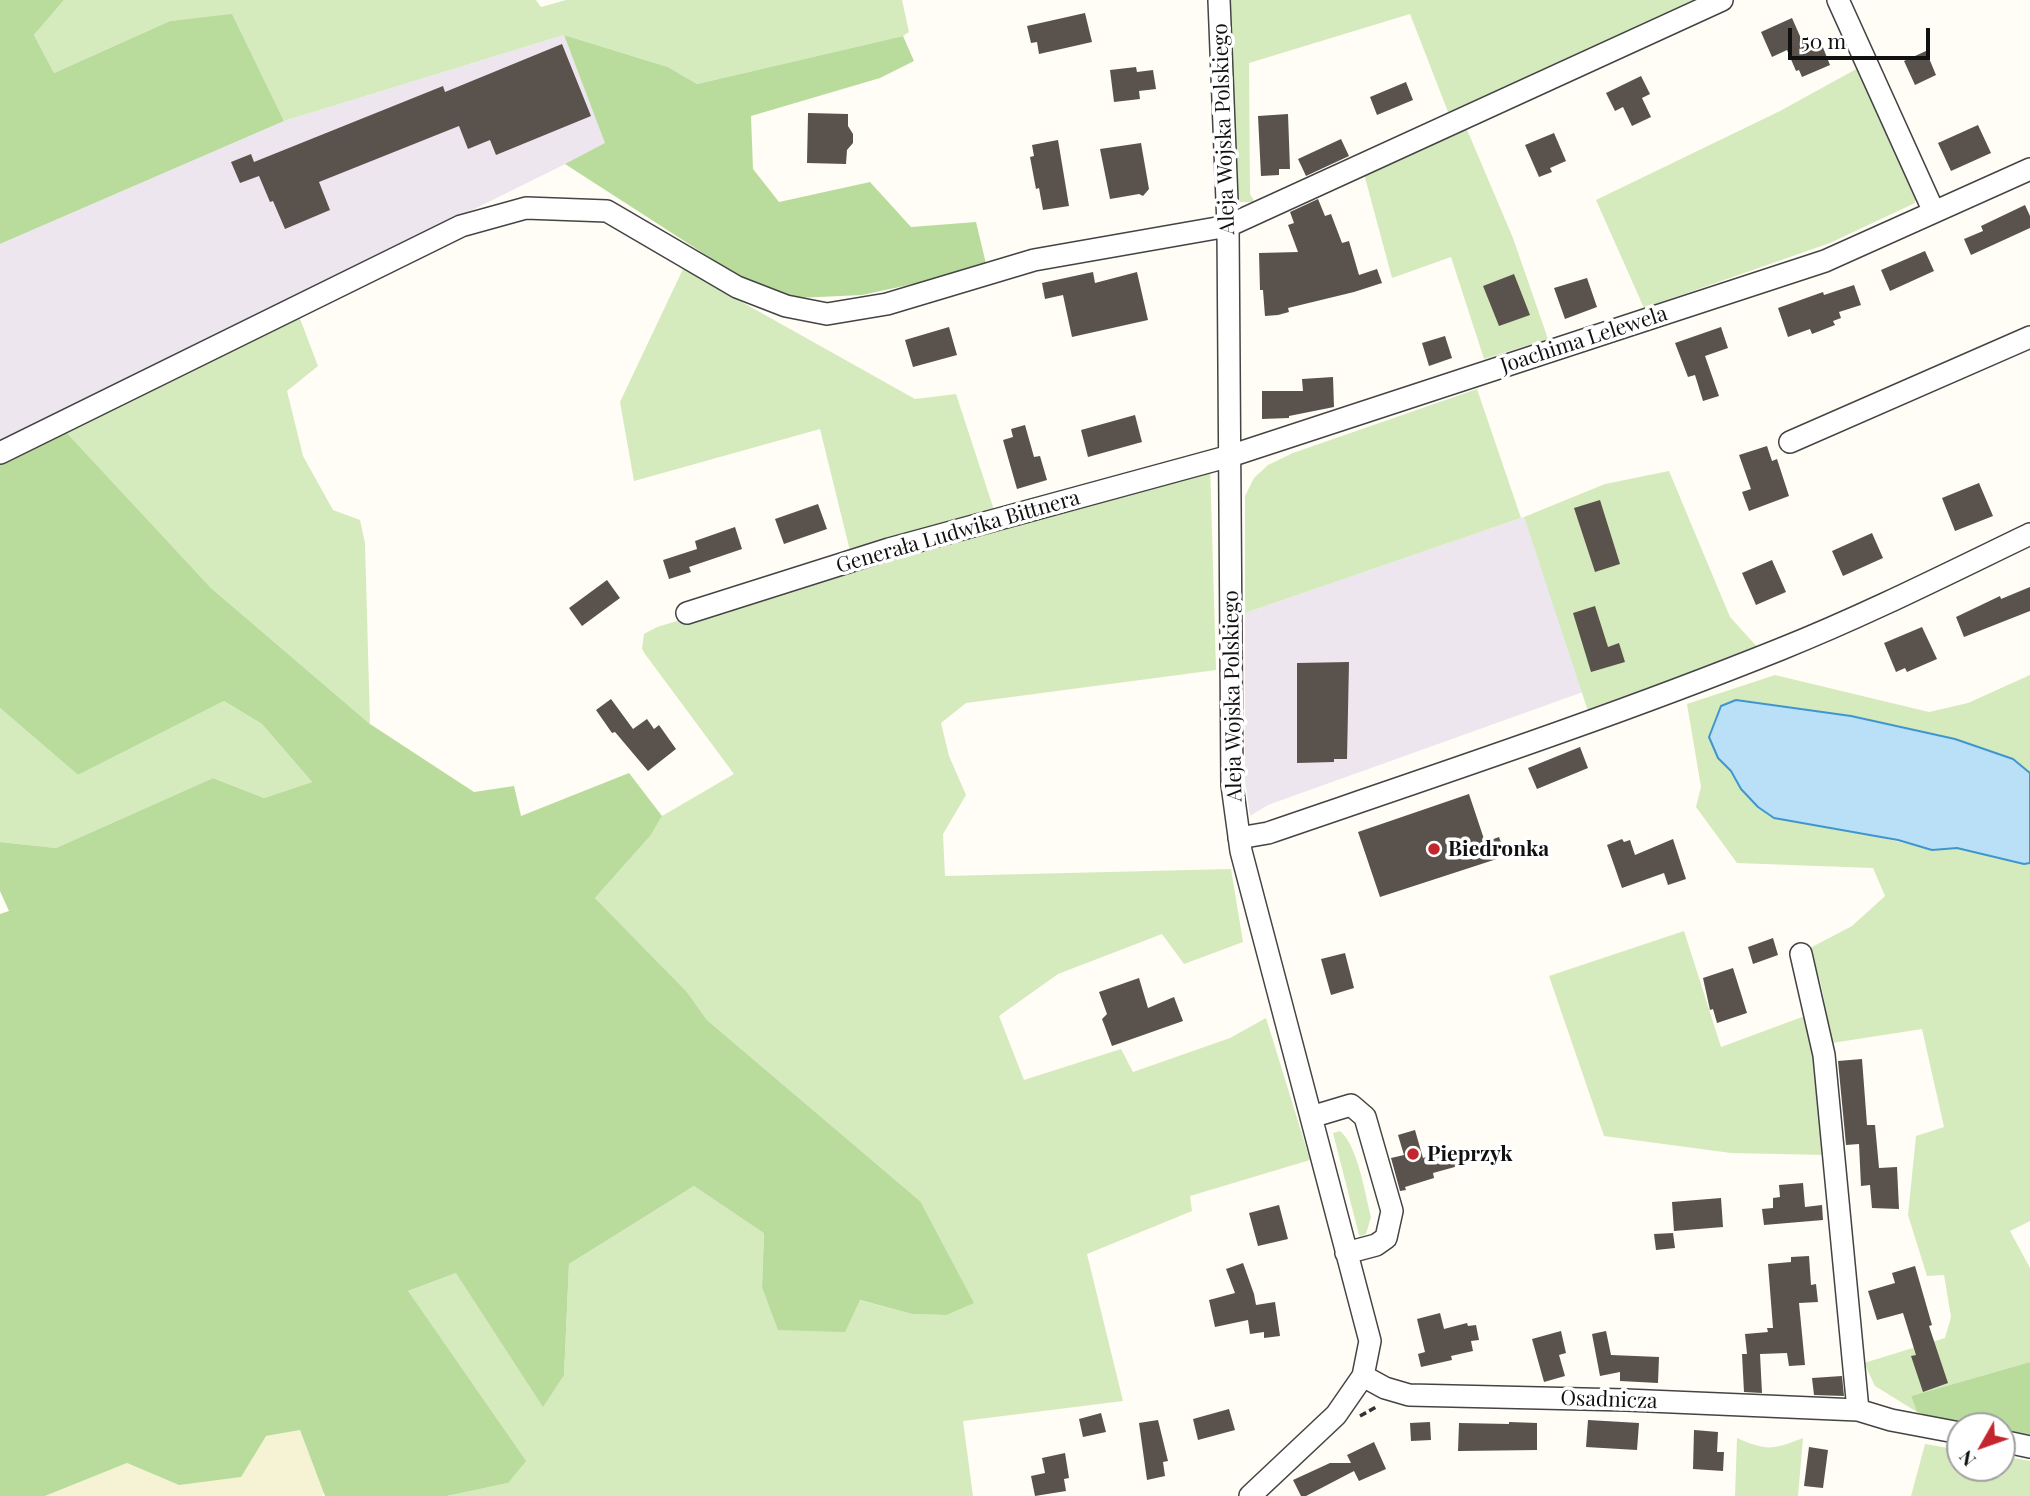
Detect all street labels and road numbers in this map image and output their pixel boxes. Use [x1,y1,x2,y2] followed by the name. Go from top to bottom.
[1208,23,1240,235] street label: Aleja Wojska Polskiego
[1497,301,1671,379] street label: Joachima Lelewela
[833,485,1083,579] street label: Generała Ludwika Bittnera
[1219,590,1247,802] street label: Aleja Wojska Polskiego
[1560,1386,1658,1414] street label: Osadnicza

